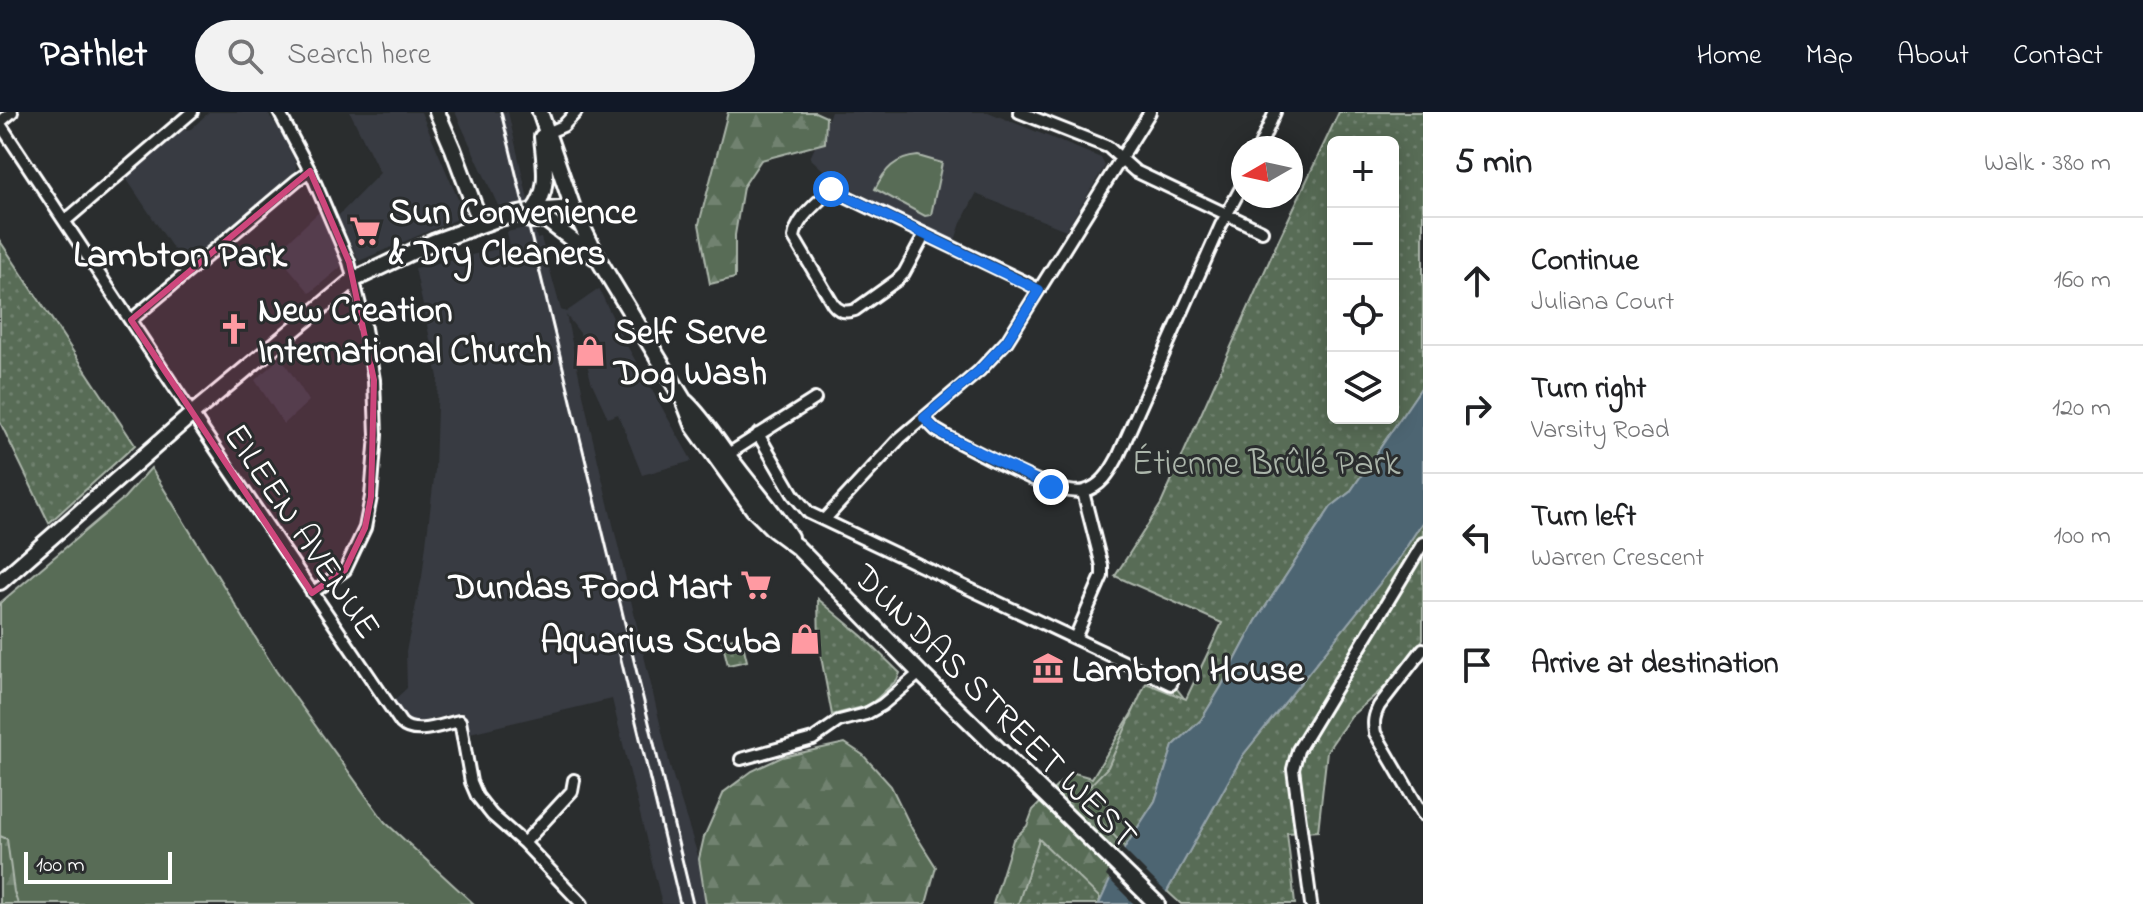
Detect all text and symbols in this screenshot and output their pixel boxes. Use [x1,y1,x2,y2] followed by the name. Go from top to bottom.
[195,20,755,92] search box
[40,28,147,84] text: Pathlet
[223,34,267,78] icon: search
[287,34,431,78] text: Search here
[1696,36,1762,77] text: Home
[1806,36,1853,77] text: Map
[1897,36,1969,77] text: About
[2013,36,2103,77] text: Contact
[1231,136,1303,208] north arrow
[1327,136,1399,424] map controls
[1327,136,1399,208] button: +
[1455,139,1532,189] text: 5 min
[1984,145,2111,183] text: Walk · 380 m
[813,171,849,207] route start
[388,188,638,282] place label: Sun Convenience & Dry Cleaners
[1327,208,1399,280] button: −
[348,214,382,248] supermarket icon: Sun Convenience & Dry Cleaners
[73,229,288,285] district label: Lambton Park
[1531,240,1639,284] text: Continue
[1455,259,1499,303] icon: ahead
[2053,262,2111,300] text: 160 m
[1327,280,1399,352] button: locate
[1531,284,1674,322] text: Juliana Court
[258,286,552,380] place label: New Creation International Church
[612,308,767,403] place label: Self Serve Dog Wash
[217,312,251,346] church icon: New Creation International Church
[573,334,607,368] shop icon: Self Serve Dog Wash
[1327,352,1399,424] button: layers
[1531,368,1646,412] text: Turn right
[1455,387,1499,431] icon: right
[2052,390,2111,428] text: 120 m
[1531,412,1669,450] text: Varsity Road
[208,414,392,651] street label: EILEEN AVENUE
[1131,439,1401,492] park label: Étienne Brûlé Park
[1033,469,1069,505] route end
[1531,496,1636,540] text: Turn left
[1455,515,1499,559] icon: left
[2054,518,2111,556] text: 100 m
[1531,540,1704,578] text: Warren Crescent
[838,553,1149,863] street label: DUNDAS STREET WEST
[447,563,733,616] place label: Dundas Food Mart
[739,568,773,602] supermarket icon: Dundas Food Mart
[540,617,781,670] place label: Aquarius Scuba
[788,622,822,656] shop icon: Aquarius Scuba
[1455,643,1499,687] icon: arrive
[1531,643,1779,687] text: Arrive at destination
[1072,646,1305,699] place label: Lambton House
[1031,651,1065,685] museum icon: Lambton House
[24,848,172,884] scale bar
[36,850,85,882] text: 100 m

